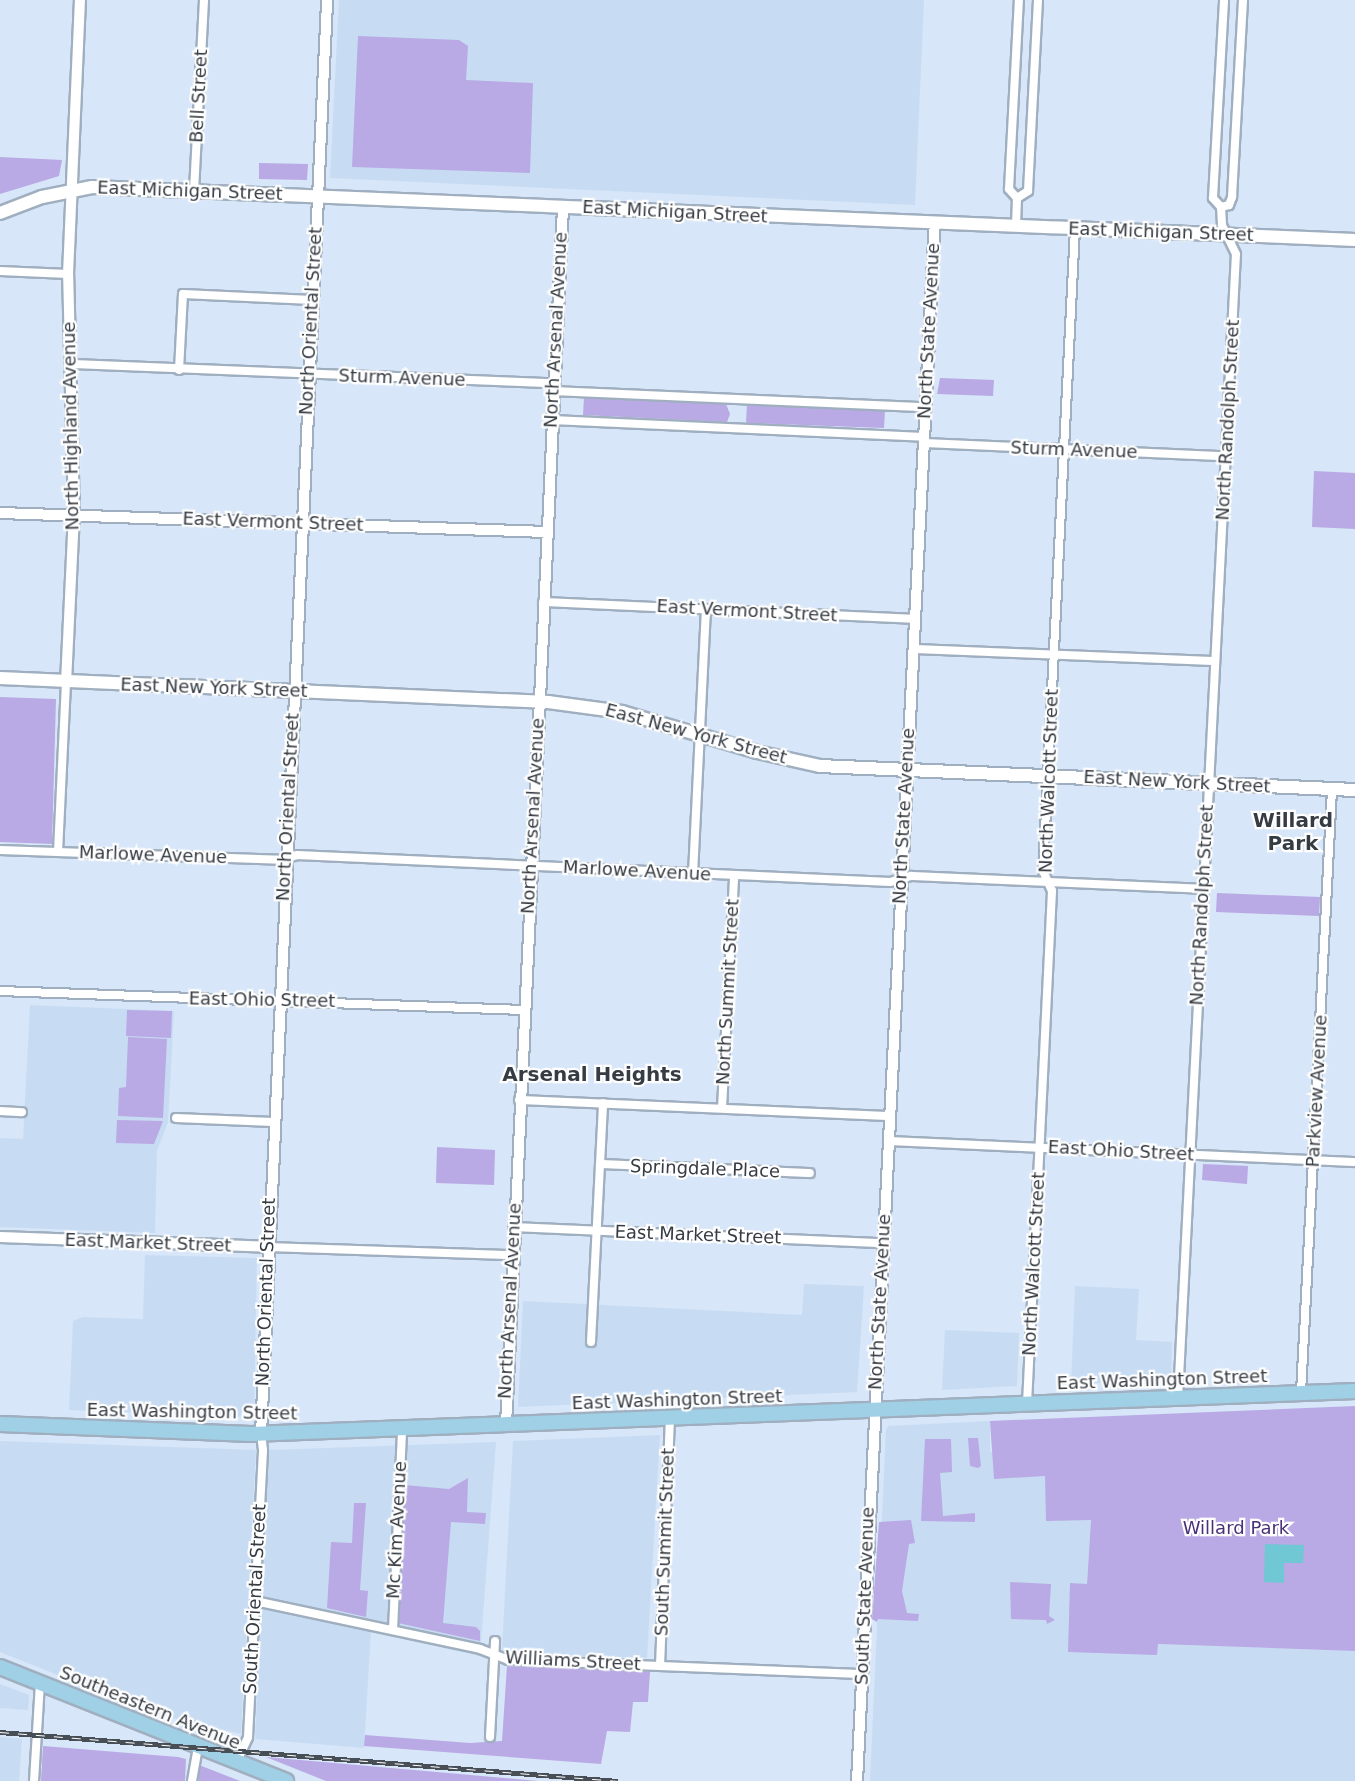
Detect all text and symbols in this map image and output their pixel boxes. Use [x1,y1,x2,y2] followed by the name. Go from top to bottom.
[186,49,212,143] street label: Bell Street
[97,177,283,205] street label: East Michigan Street
[582,196,768,228] street label: East Michigan Street
[1068,218,1254,246] street label: East Michigan Street
[295,226,327,416] street label: North Oriental Street
[540,231,572,429] street label: North Arsenal Avenue
[914,242,944,420] street label: North State Avenue
[1212,319,1244,521] street label: North Randolph Street
[58,321,84,531] street label: North Highland Avenue
[338,365,466,391] street label: Sturm Avenue
[1010,437,1138,463] street label: Sturm Avenue
[182,508,364,536] street label: East Vermont Street
[656,595,838,627] street label: East Vermont Street
[120,674,308,702] street label: East New York Street
[1035,689,1063,873] street label: North Walcott Street
[603,699,789,769] street label: East New York Street
[272,712,304,902] street label: North Oriental Street
[517,717,549,915] street label: North Arsenal Avenue
[889,727,919,905] street label: North State Avenue
[1083,766,1271,798] street label: East New York Street
[1186,804,1218,1006] street label: North Randolph Street
[1253,809,1333,856] district label: Willard Park
[78,842,228,868] street label: Marlowe Avenue
[562,856,712,886] street label: Marlowe Avenue
[712,898,744,1086] street label: North Summit Street
[189,988,335,1012] street label: East Ohio Street
[1302,1014,1332,1168] street label: Parkview Avenue
[502,1062,682,1086] district label: Arsenal Heights
[1047,1136,1195,1166] street label: East Ohio Street
[630,1156,780,1182] street label: Springdale Place
[1018,1171,1050,1357] street label: North Walcott Street
[252,1197,280,1387] street label: North Oriental Street
[494,1202,526,1400] street label: North Arsenal Avenue
[865,1213,895,1391] street label: North State Avenue
[614,1221,782,1249] street label: East Market Street
[64,1229,232,1257] street label: East Market Street
[1056,1366,1268,1394] street label: East Washington Street
[571,1386,783,1414] street label: East Washington Street
[86,1399,298,1425] street label: East Washington Street
[651,1447,679,1637] street label: South Summit Street
[383,1460,411,1600] street label: Mc Kim Avenue
[239,1503,271,1695] street label: South Oriental Street
[851,1507,879,1685] street label: South State Avenue
[1183,1517,1289,1539] park label: Willard Park
[505,1647,641,1675] street label: Williams Street
[56,1662,244,1754] street label: Southeastern Avenue

